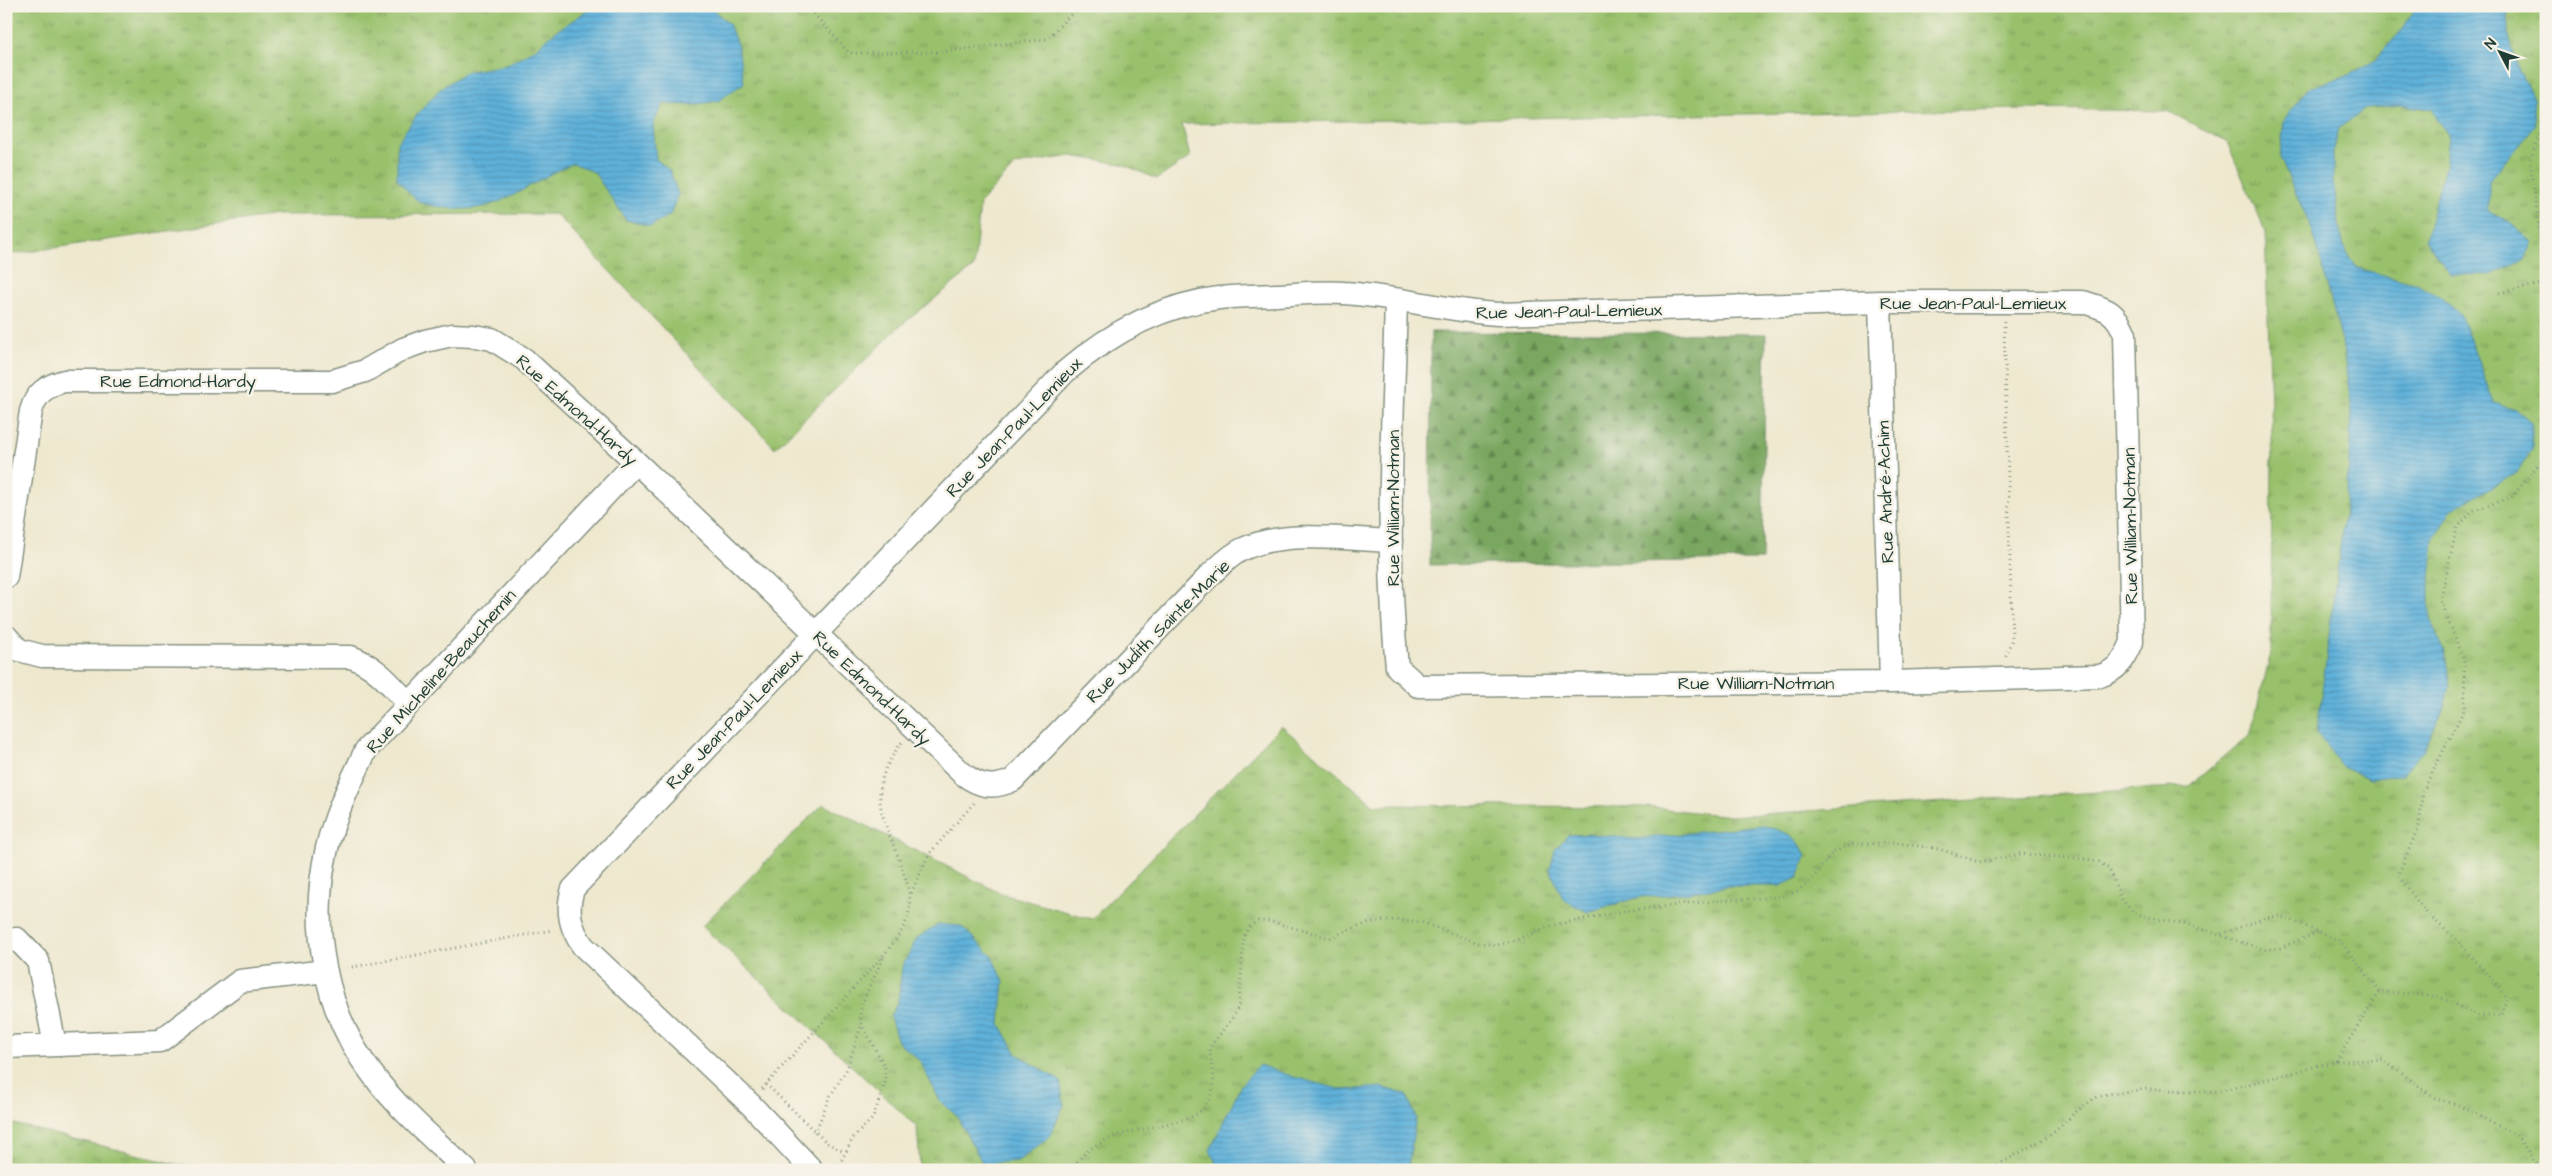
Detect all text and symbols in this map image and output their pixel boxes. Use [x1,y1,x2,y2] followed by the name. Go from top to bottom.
[2474,28,2524,78] north arrow
[2481,34,2502,54] text: N
[1880,291,2067,316] street label: Rue Jean-Paul-Lemieux
[1476,297,1663,326] street label: Rue Jean-Paul-Lemieux
[510,349,643,473] street label: Rue Edmond-Hardy
[941,351,1088,503] street label: Rue Jean-Paul-Lemieux
[100,369,256,395] street label: Rue Edmond-Hardy
[1871,420,1900,564] street label: Rue André-Achim
[1381,430,1406,586] street label: Rue William-Notman
[2117,447,2144,604] street label: Rue William-Notman
[1081,554,1236,709] street label: Rue Judith Sainte-Marie
[361,584,522,759] street label: Rue Micheline-Beauchemin
[806,625,936,752] street label: Rue Edmond-Hardy
[661,643,808,795] street label: Rue Jean-Paul-Lemieux
[1678,671,1834,696] street label: Rue William-Notman

